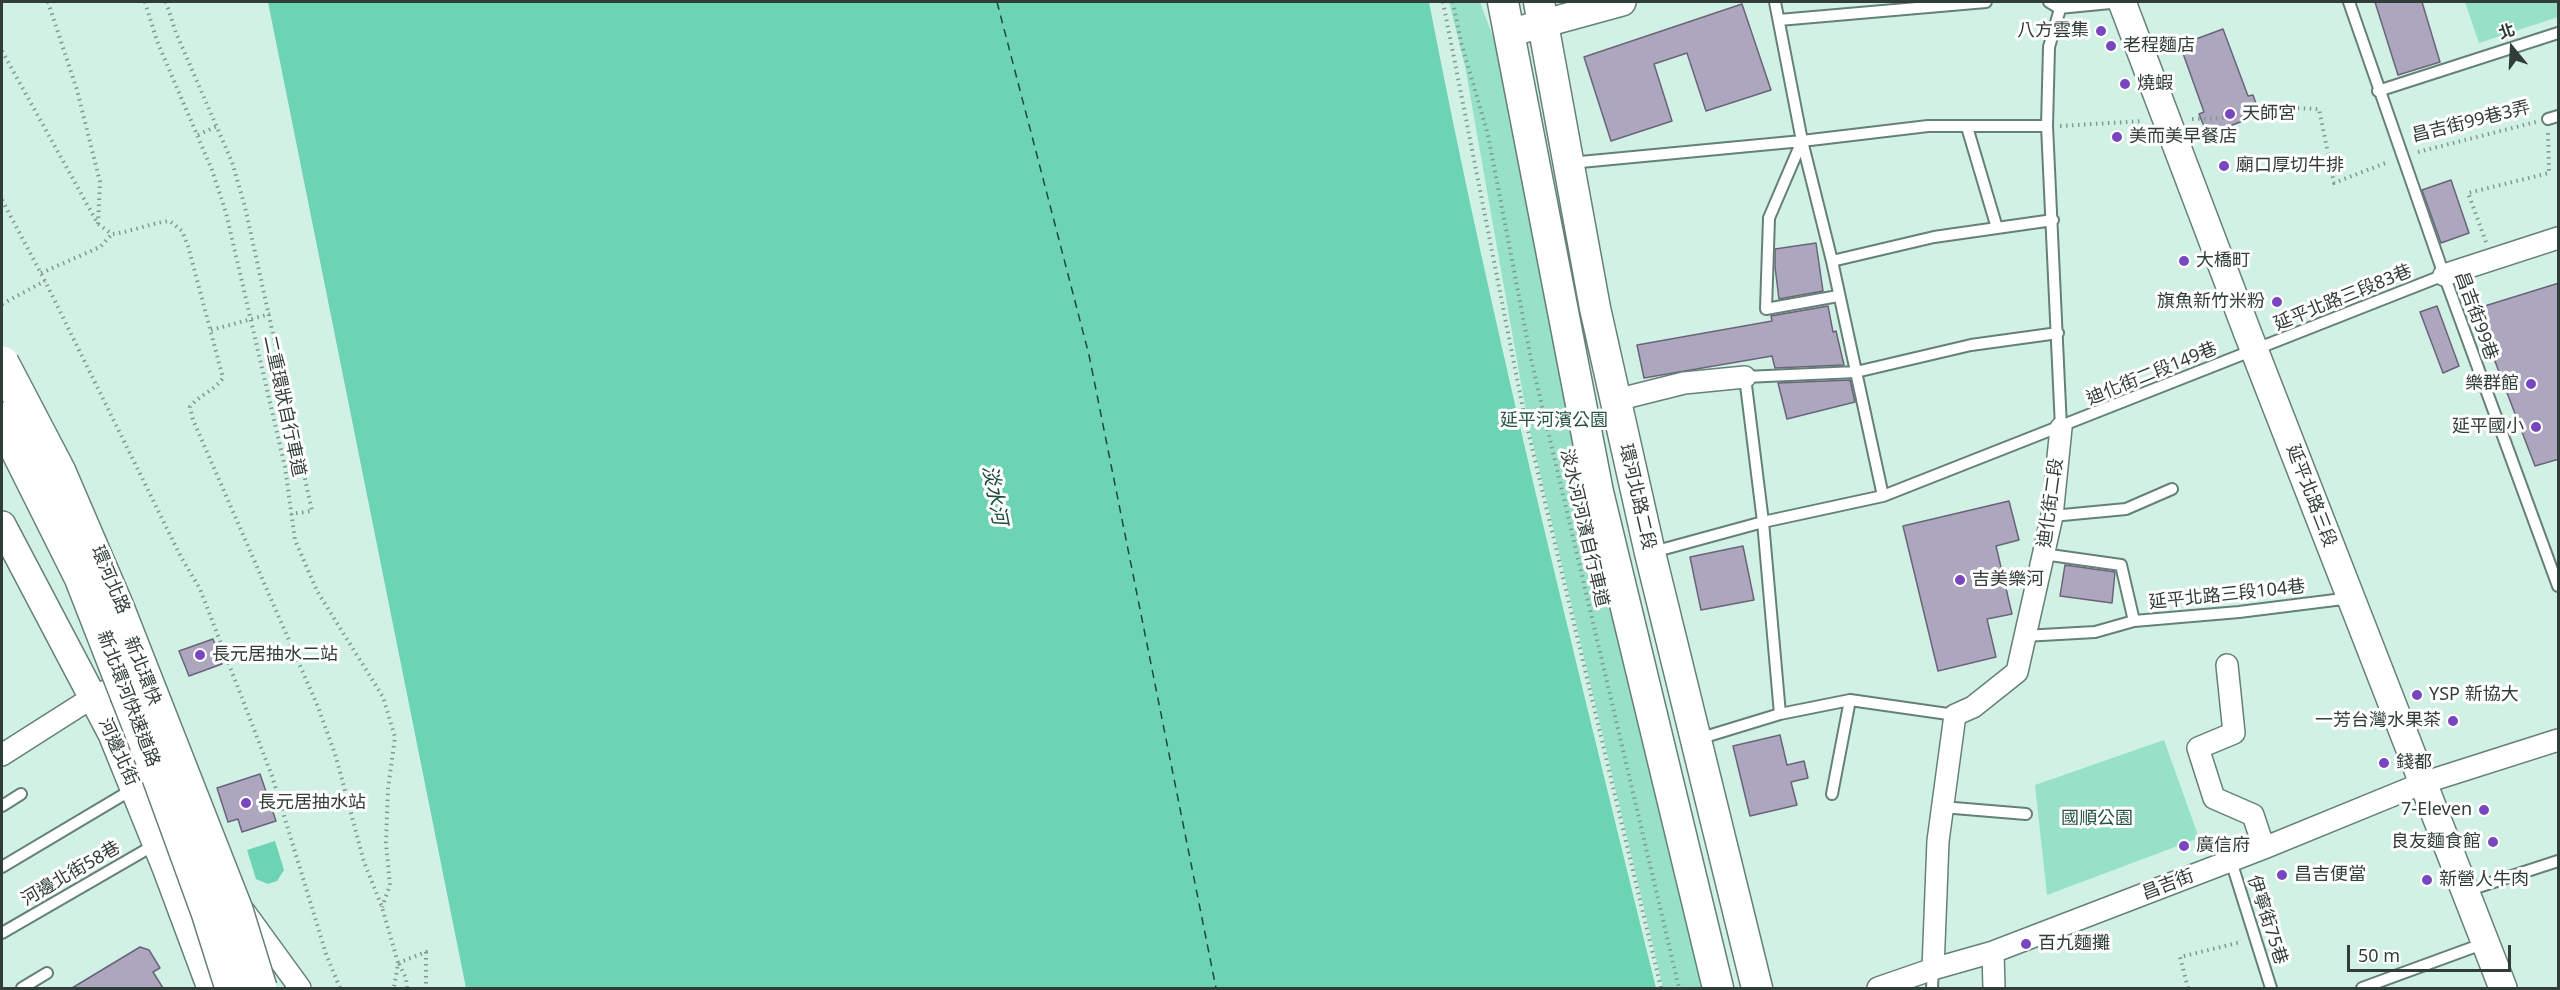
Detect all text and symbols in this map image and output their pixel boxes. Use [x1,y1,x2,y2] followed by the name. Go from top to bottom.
[2482,18,2542,78] north arrow
[2495,18,2517,44] text: 北
[2017,20,2089,42] place label: 八方雲集
[2094,24,2108,38] marker: 八方雲集
[2123,35,2195,57] place label: 老程麵店
[2104,39,2118,53] marker: 老程麵店
[2137,73,2173,95] place label: 燒蝦
[2118,77,2132,91] marker: 燒蝦
[2410,97,2532,147] street label: 昌吉街99巷3弄
[2242,103,2296,125] place label: 天師宮
[2223,107,2237,121] marker: 天師宮
[2129,126,2237,148] place label: 美而美早餐店
[2110,130,2124,144] marker: 美而美早餐店
[2236,155,2344,177] place label: 廟口厚切牛排
[2217,159,2231,173] marker: 廟口厚切牛排
[2196,250,2250,272] place label: 大橋町
[2177,254,2191,268] marker: 大橋町
[2271,261,2415,335] street label: 延平北路三段83巷
[2450,269,2502,363] street label: 昌吉街99巷
[2157,291,2265,313] place label: 旗魚新竹米粉
[2270,295,2284,309] marker: 旗魚新竹米粉
[258,333,310,479] street label: 二重環狀自行車道
[2084,338,2220,410] street label: 迪化街二段149巷
[2465,373,2519,395] place label: 樂群館
[2524,377,2538,391] marker: 樂群館
[1500,410,1608,432] park label: 延平河濱公園
[2452,416,2524,438] place label: 延平國小
[2529,420,2543,434] marker: 延平國小
[1614,442,1660,552] street label: 環河北路二段
[2282,442,2340,550] street label: 延平北路三段
[1555,447,1613,609] street label: 淡水河河濱自行車道
[2034,457,2068,549] street label: 迪化街二段
[976,463,1012,527] water label: 淡水河
[86,543,134,617] street label: 環河北路
[1972,569,2044,591] place label: 吉美樂河
[1953,573,1967,587] marker: 吉美樂河
[2148,576,2306,614] street label: 延平北路三段104巷
[92,628,164,770] street label: 新北環河快速道路
[119,634,165,708] street label: 新北環快
[212,644,338,666] place label: 長元居抽水二站
[193,648,207,662] marker: 長元居抽水二站
[2429,684,2519,706] place label: YSP 新協大
[2410,688,2424,702] marker: YSP 新協大
[2315,710,2441,732] place label: 一芳台灣水果茶
[2446,714,2460,728] marker: 一芳台灣水果茶
[93,715,143,789] street label: 河邊北街
[2396,752,2432,774] place label: 錢都
[2377,756,2391,770] marker: 錢都
[258,792,366,814] place label: 長元居抽水站
[239,796,253,810] marker: 長元居抽水站
[2401,799,2472,821] place label: 7-Eleven
[2477,803,2491,817] marker: 7-Eleven
[2061,808,2133,830] park label: 國順公園
[2391,831,2481,853] place label: 良友麵食館
[2196,835,2250,857] place label: 廣信府
[2486,835,2500,849] marker: 良友麵食館
[18,837,124,911] street label: 河邊北街58巷
[2177,839,2191,853] marker: 廣信府
[2294,864,2366,886] place label: 昌吉便當
[2139,865,2197,905] street label: 昌吉街
[2275,868,2289,882] marker: 昌吉便當
[2439,869,2529,891] place label: 新營人牛肉
[2242,873,2292,967] street label: 伊寧街75巷
[2420,873,2434,887] marker: 新營人牛肉
[2038,933,2110,955] place label: 百九麵攤
[2350,933,2514,971] scale bar
[2019,937,2033,951] marker: 百九麵攤
[2358,943,2400,967] text: 50 m

